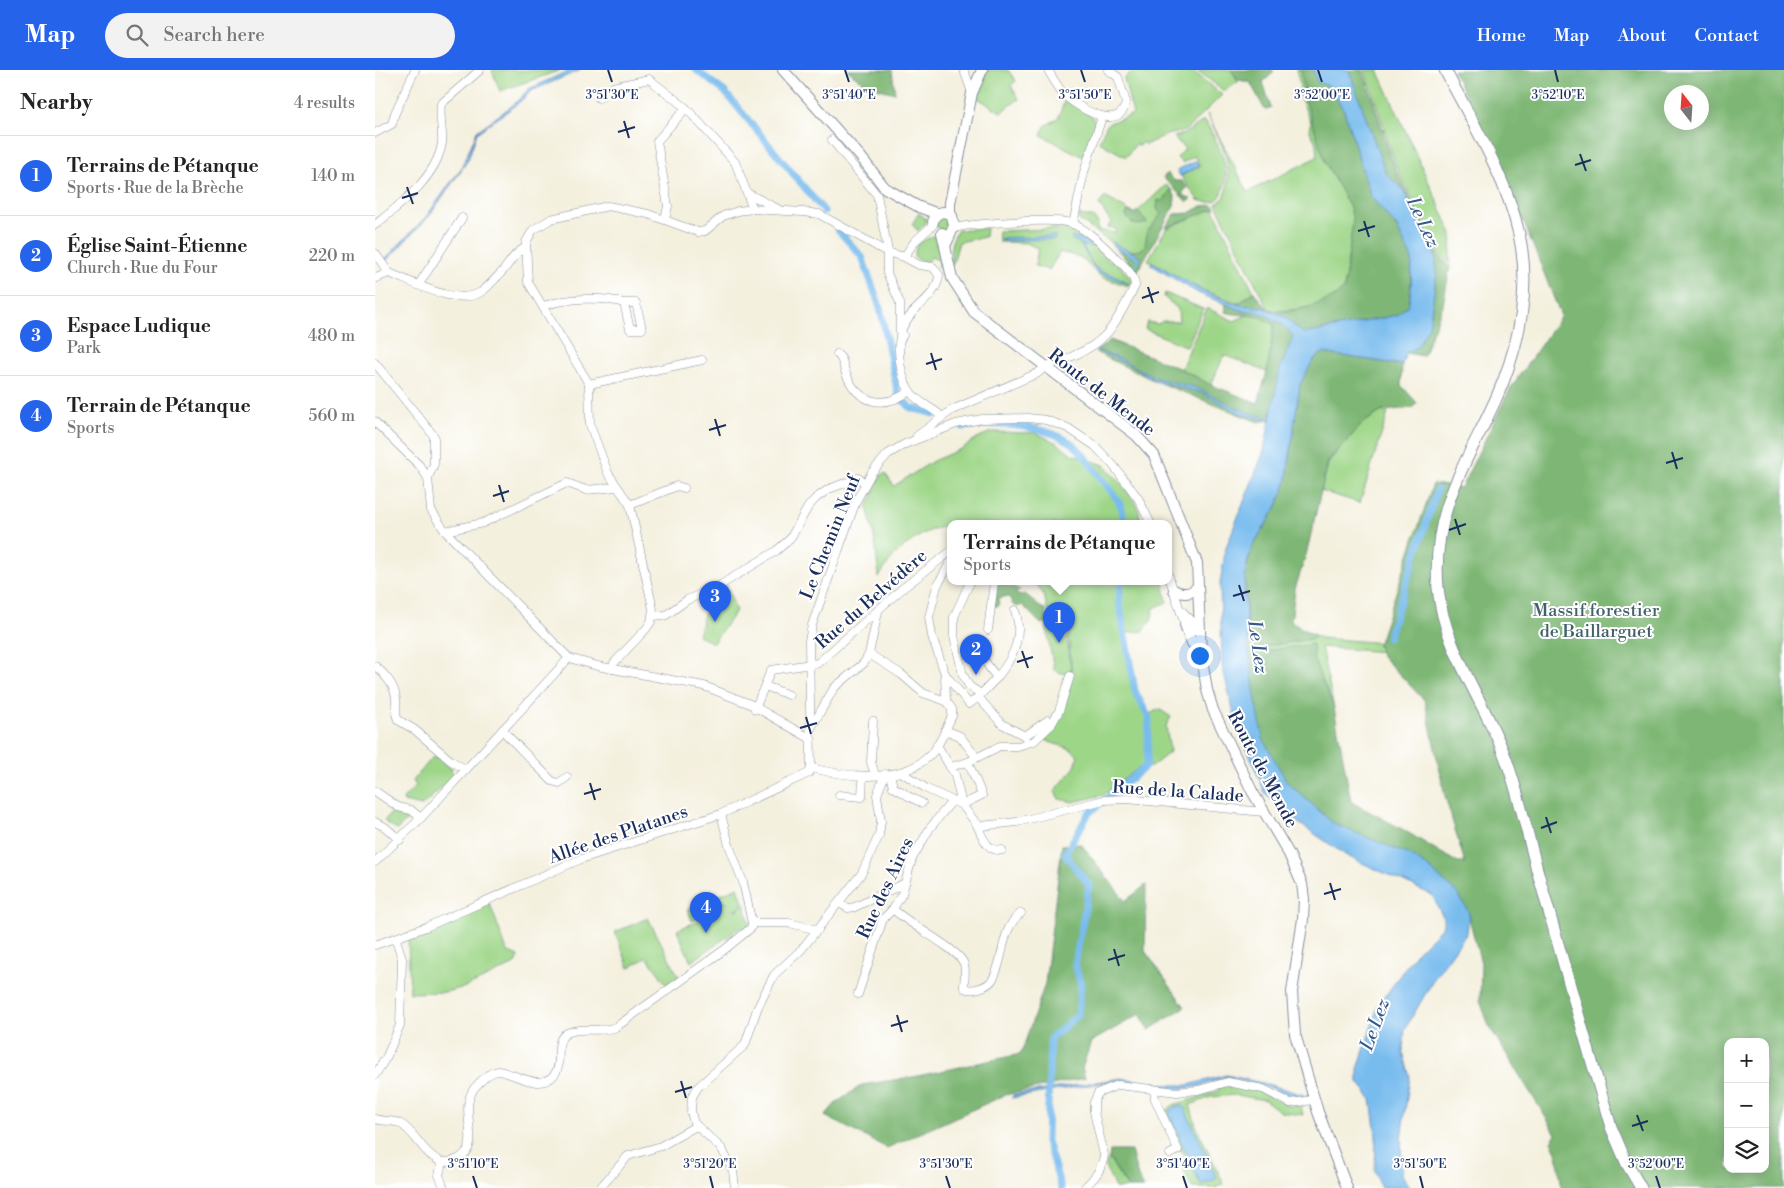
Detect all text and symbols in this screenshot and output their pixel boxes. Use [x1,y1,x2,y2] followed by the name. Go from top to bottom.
[105,13,455,58] search box
[25,20,75,50] text: Map
[123,21,151,49] icon: search
[163,23,265,47] text: Search here
[1477,24,1526,47] text: Home
[1554,24,1590,47] text: Map
[1618,24,1667,47] text: About
[1695,24,1759,47] text: Contact
[1664,85,1709,130] north arrow
[585,88,639,103] text: 3°51'30"E
[822,88,876,103] text: 3°51'40"E
[1058,88,1112,103] text: 3°51'50"E
[1294,88,1350,103] text: 3°52'00"E
[1532,88,1584,103] text: 3°52'10"E
[20,90,93,116] text: Nearby
[294,93,355,113] text: 4 results
[67,154,259,178] text: Terrains de Pétanque
[32,166,40,186] text: 1
[311,166,355,186] text: 140 m
[67,178,244,198] text: Sports · Rue de la Brèche
[1401,192,1445,252] water label: Le Lez
[67,234,247,258] text: Église Saint-Étienne
[31,246,41,266] text: 2
[309,246,355,266] text: 220 m
[67,258,218,278] text: Church · Rue du Four
[67,314,211,338] text: Espace Ludique
[31,326,41,346] text: 3
[308,326,355,346] text: 480 m
[67,338,100,358] text: Park
[1043,343,1160,441] street label: Route de Mende
[67,394,251,418] text: Terrain de Pétanque
[31,406,41,426] text: 4
[309,406,355,426] text: 560 m
[67,418,114,438] text: Sports
[795,470,866,603] street label: Le Chemin Neuf
[947,520,1172,585] popup
[964,531,1155,555] text: Terrains de Pétanque
[811,545,932,654] street label: Rue du Belvédère
[964,555,1011,575] text: Sports
[699,581,731,622] pin: 3
[1532,599,1660,643] park label: Massif forestier de Baillarguet
[1043,602,1075,643] pin: 1
[1242,618,1274,675] water label: Le Lez
[960,634,992,675] pin: 2
[1187,643,1213,669] your location
[1222,707,1303,832] street label: Route de Mende
[1111,775,1245,808] street label: Rue de la Calade
[544,800,691,869] street label: Allée des Platanes
[852,834,919,943] street label: Rue des Aires
[690,892,722,933] pin: 4
[1354,995,1395,1054] water label: Le Lez
[1724,1038,1769,1173] map controls
[1724,1038,1769,1083] button: +
[1724,1083,1769,1128] button: −
[1724,1128,1769,1173] button: layers
[447,1157,499,1172] text: 3°51'10"E
[683,1157,737,1172] text: 3°51'20"E
[919,1157,973,1172] text: 3°51'30"E
[1156,1157,1210,1172] text: 3°51'40"E
[1393,1157,1447,1172] text: 3°51'50"E
[1628,1157,1684,1172] text: 3°52'00"E

